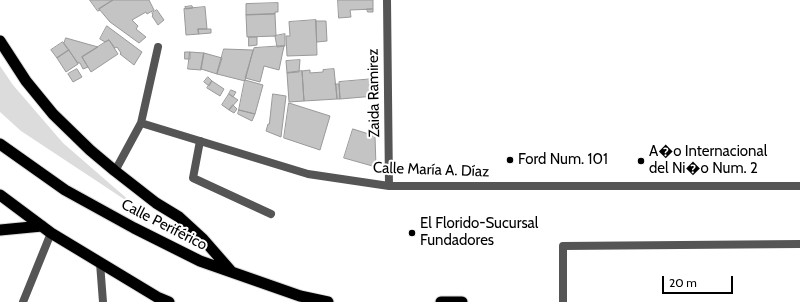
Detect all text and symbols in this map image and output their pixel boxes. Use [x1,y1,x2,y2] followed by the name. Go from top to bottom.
[364,48,384,138] street label: Zaida Ramirez
[649,143,767,178] place label: A�o Internacional del Ni�o Num. 2
[518,151,608,169] place label: Ford Num. 101
[505,155,515,165] marker: Ford Num. 101
[636,156,646,166] marker: A�o Internacional del Ni�o Num. 2
[373,159,489,181] street label: Calle María A. Díaz
[118,196,210,254] street label: Calle Periférico
[420,215,538,250] place label: El Florido-Sucursal Fundadores
[407,228,417,238] marker: El Florido-Sucursal Fundadores
[664,268,735,294] scale bar
[669,275,697,290] text: 20 m

